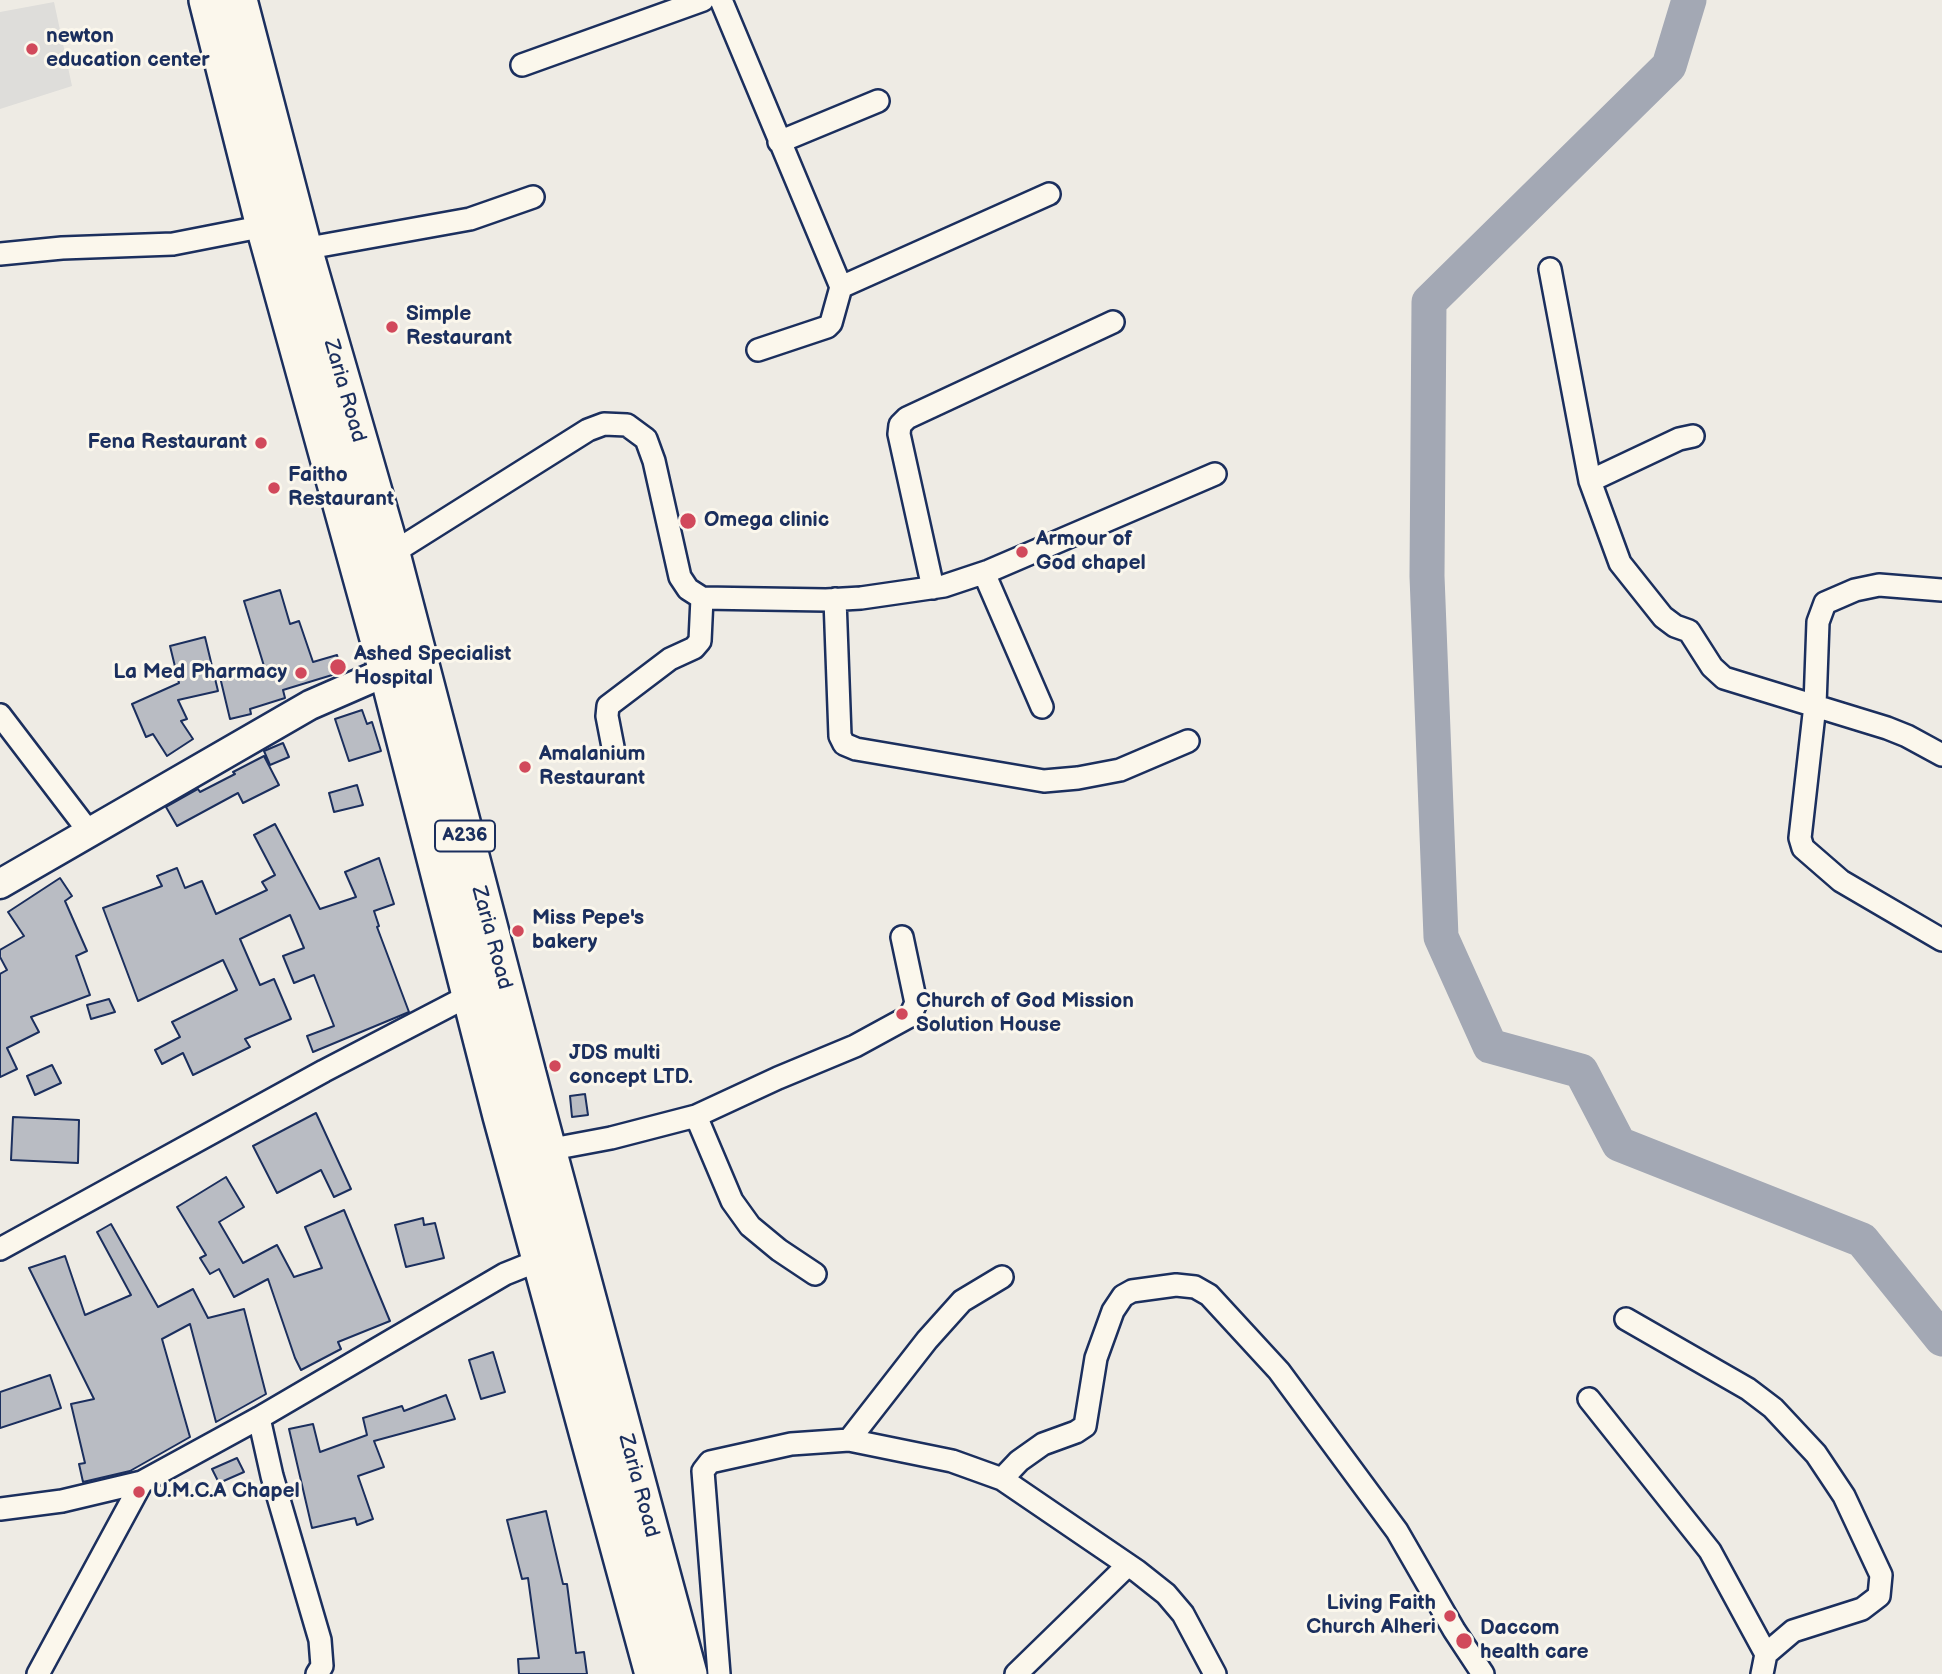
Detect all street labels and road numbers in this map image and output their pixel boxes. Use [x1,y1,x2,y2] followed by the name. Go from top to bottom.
[317,337,371,445] street label: Zaria Road
[435,820,495,852] road number: A236
[465,884,517,992] street label: Zaria Road
[612,1432,664,1540] street label: Zaria Road

